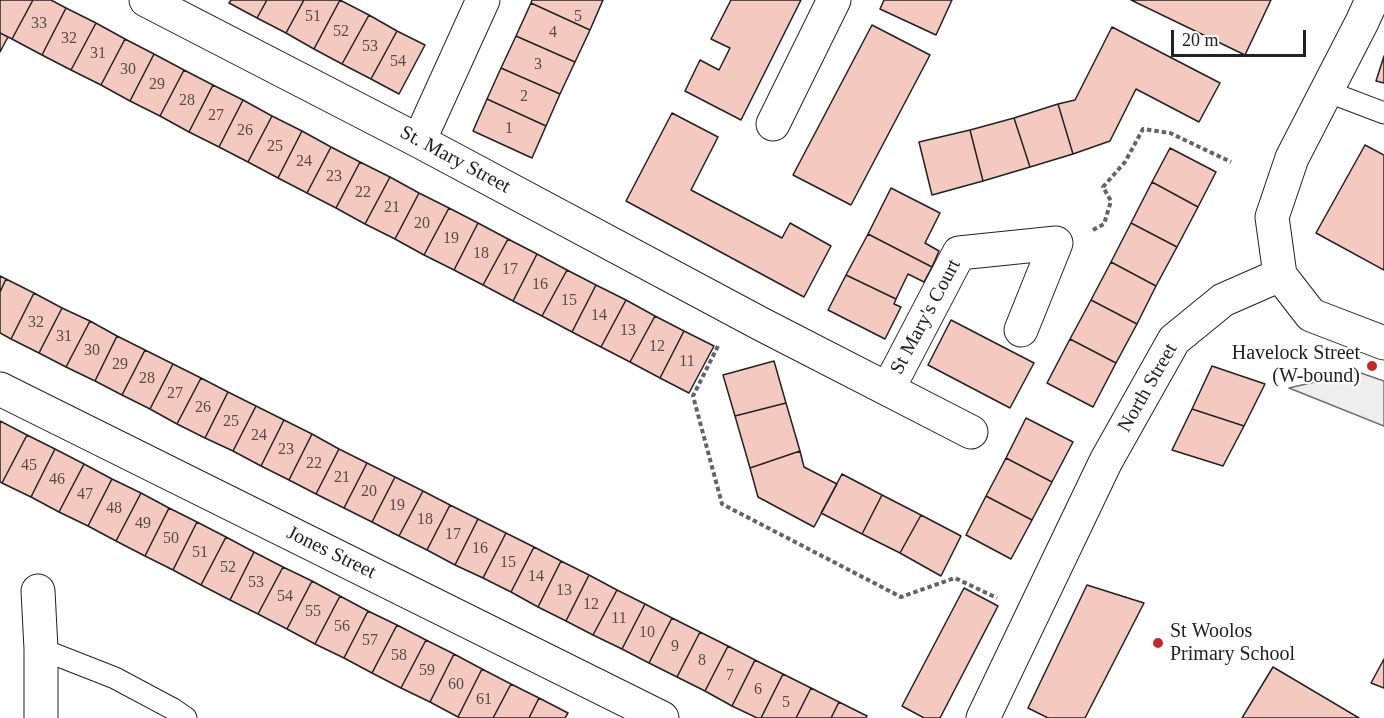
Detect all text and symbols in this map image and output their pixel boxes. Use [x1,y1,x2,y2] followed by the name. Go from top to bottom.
[305,7,321,27] house number: 51
[574,7,582,27] house number: 5
[31,14,47,34] house number: 33
[1174,18,1309,56] scale bar
[333,22,349,42] house number: 52
[549,23,557,43] house number: 4
[61,29,77,49] house number: 32
[1182,30,1219,50] text: 20 m
[362,37,378,57] house number: 53
[90,44,106,64] house number: 31
[390,52,406,72] house number: 54
[534,55,542,75] house number: 3
[120,60,136,80] house number: 30
[149,75,165,95] house number: 29
[520,87,528,107] house number: 2
[179,91,195,111] house number: 28
[208,106,224,126] house number: 27
[505,119,513,139] house number: 1
[237,121,253,141] house number: 26
[396,121,514,199] street label: St. Mary Street
[267,137,283,157] house number: 25
[296,152,312,172] house number: 24
[326,167,342,187] house number: 23
[355,183,371,203] house number: 22
[384,198,400,218] house number: 21
[414,214,430,234] house number: 20
[443,229,459,249] house number: 19
[473,244,489,264] house number: 18
[886,255,966,379] street label: St Mary's Court
[502,260,518,280] house number: 17
[532,275,548,295] house number: 16
[561,291,577,311] house number: 15
[591,306,607,326] house number: 14
[28,313,44,333] house number: 32
[620,321,636,341] house number: 13
[56,327,72,347] house number: 31
[649,337,665,357] house number: 12
[1113,339,1183,437] street label: North Street
[84,341,100,361] house number: 30
[1232,342,1360,389] place label: Havelock Street (W-bound)
[679,352,695,372] house number: 11
[112,355,128,375] house number: 29
[1365,359,1379,373] marker: Havelock Street (W-bound)
[139,369,155,389] house number: 28
[167,384,183,404] house number: 27
[195,398,211,418] house number: 26
[223,412,239,432] house number: 25
[251,426,267,446] house number: 24
[278,440,294,460] house number: 23
[306,454,322,474] house number: 22
[21,456,37,476] house number: 45
[334,468,350,488] house number: 21
[49,470,65,490] house number: 46
[361,482,377,502] house number: 20
[77,485,93,505] house number: 47
[389,496,405,516] house number: 19
[106,499,122,519] house number: 48
[417,510,433,530] house number: 18
[135,514,151,534] house number: 49
[283,521,379,585] street label: Jones Street
[445,525,461,545] house number: 17
[163,529,179,549] house number: 50
[472,539,488,559] house number: 16
[192,543,208,563] house number: 51
[500,553,516,573] house number: 15
[220,558,236,578] house number: 52
[528,567,544,587] house number: 14
[248,573,264,593] house number: 53
[556,581,572,601] house number: 13
[277,587,293,607] house number: 54
[583,595,599,615] house number: 12
[305,602,321,622] house number: 55
[611,609,627,629] house number: 11
[334,617,350,637] house number: 56
[1170,620,1295,667] place label: St Woolos Primary School
[639,623,655,643] house number: 10
[362,631,378,651] house number: 57
[1151,636,1165,650] marker: St Woolos Primary School
[671,637,679,657] house number: 9
[391,646,407,666] house number: 58
[698,651,706,671] house number: 8
[419,661,435,681] house number: 59
[726,666,734,686] house number: 7
[448,675,464,695] house number: 60
[754,680,762,700] house number: 6
[476,690,492,710] house number: 61
[782,693,790,713] house number: 5

